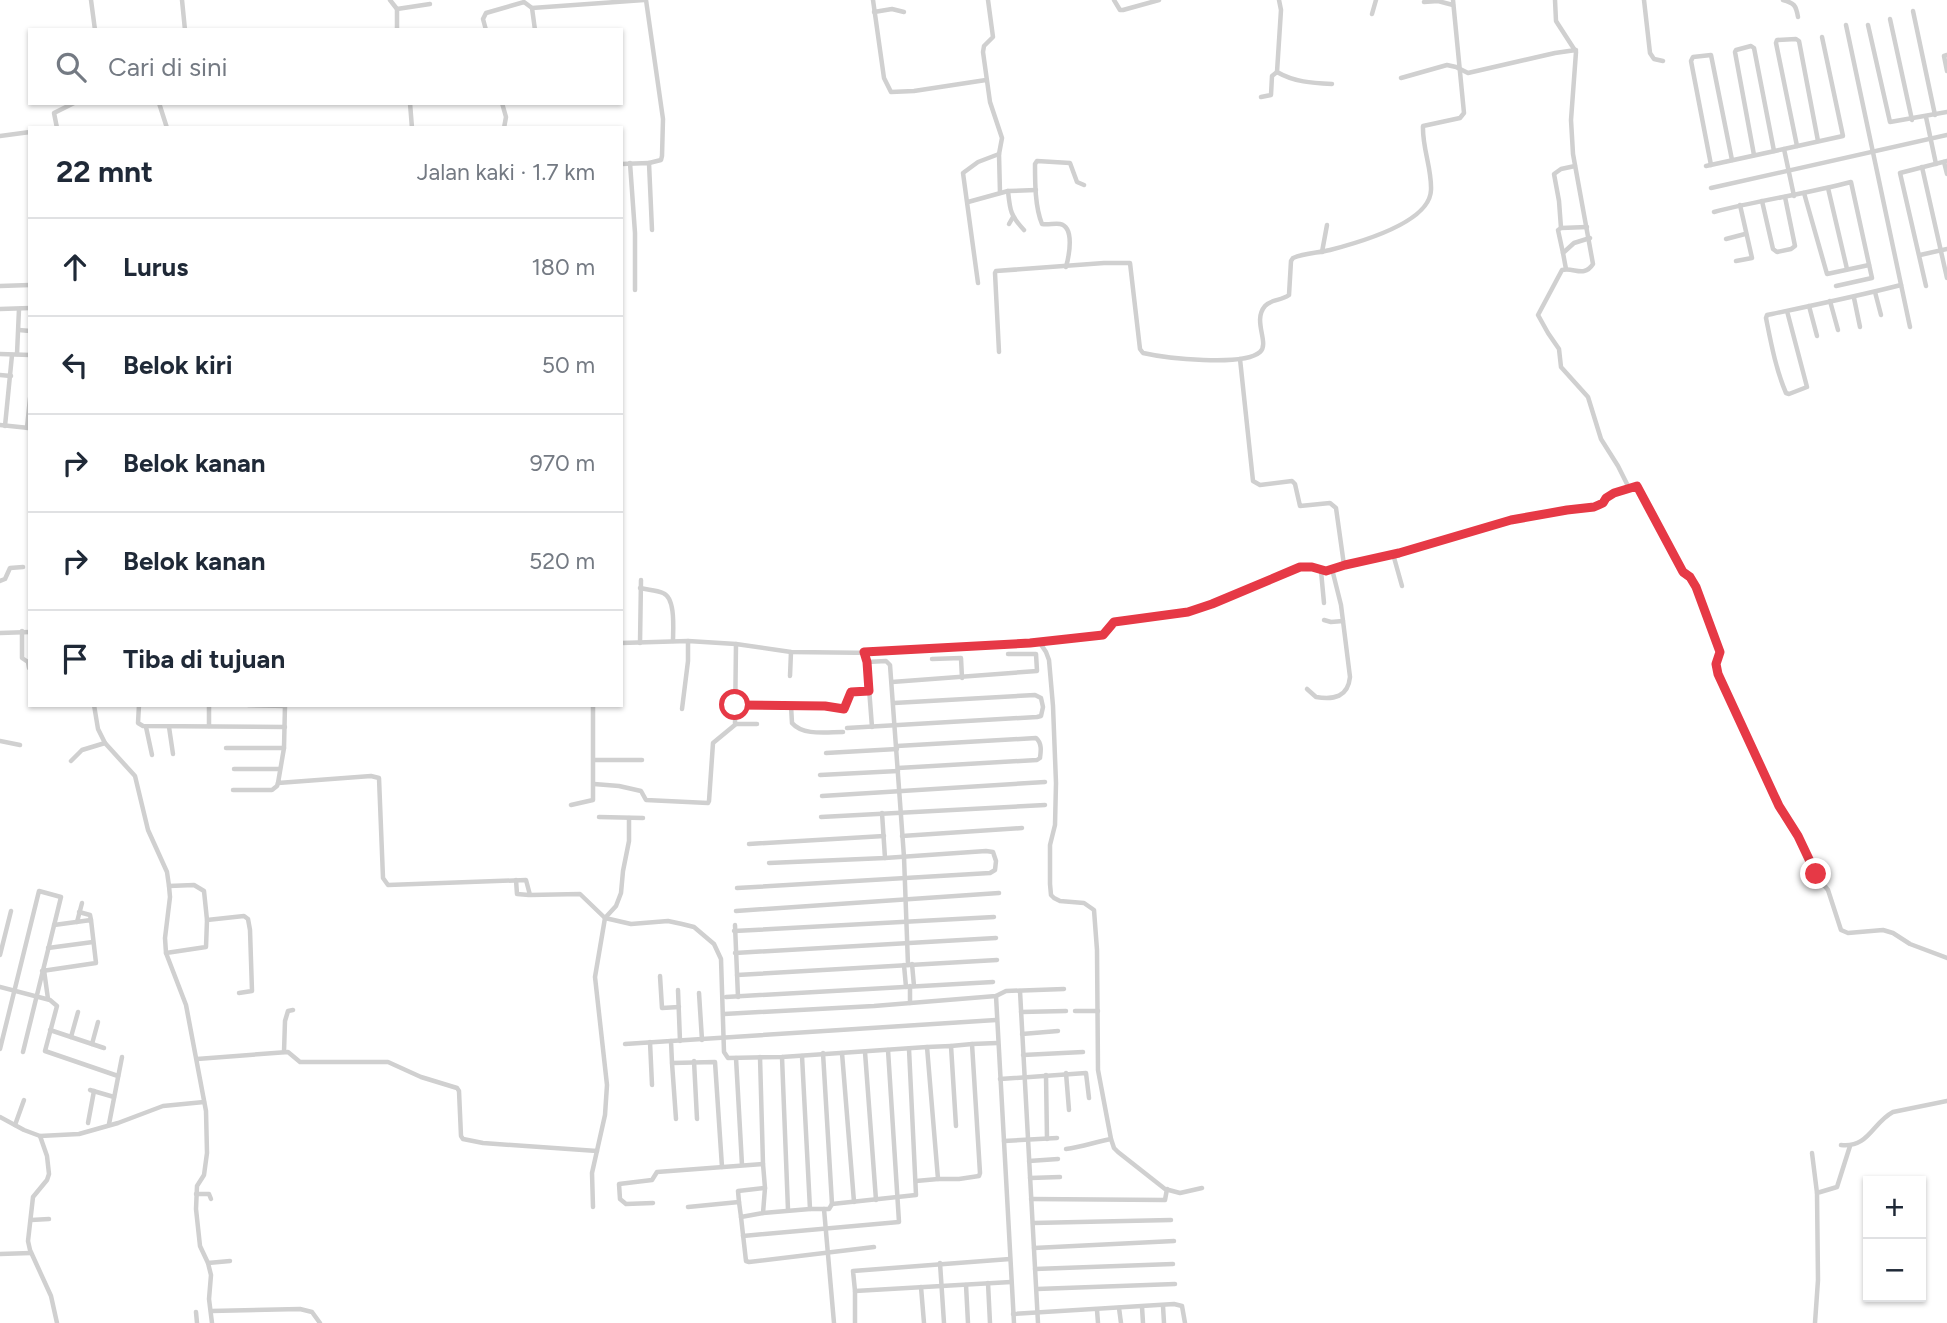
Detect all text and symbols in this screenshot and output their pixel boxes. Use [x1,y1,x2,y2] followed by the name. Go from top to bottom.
[28,28,623,105] search box
[52,48,90,86] icon: search
[108,51,228,83] text: Cari di sini
[56,153,153,190] text: 22 mnt
[417,158,595,186] text: Jalan kaki · 1.7 km
[56,248,94,286] icon: ahead
[123,251,188,283] text: Lurus
[531,253,595,281] text: 180 m
[56,346,94,384] icon: left
[123,349,232,381] text: Belok kiri
[542,351,595,379] text: 50 m
[56,444,94,482] icon: right
[123,447,266,479] text: Belok kanan
[530,449,595,477] text: 970 m
[56,542,94,580] icon: right
[123,545,266,577] text: Belok kanan
[529,547,595,575] text: 520 m
[56,640,94,678] icon: arrive
[123,643,285,675] text: Tiba di tujuan
[719,689,750,720] route start
[1800,858,1831,889] route end
[1863,1176,1926,1302] map controls
[1863,1176,1926,1239] button: +
[1863,1239,1926,1302] button: −

